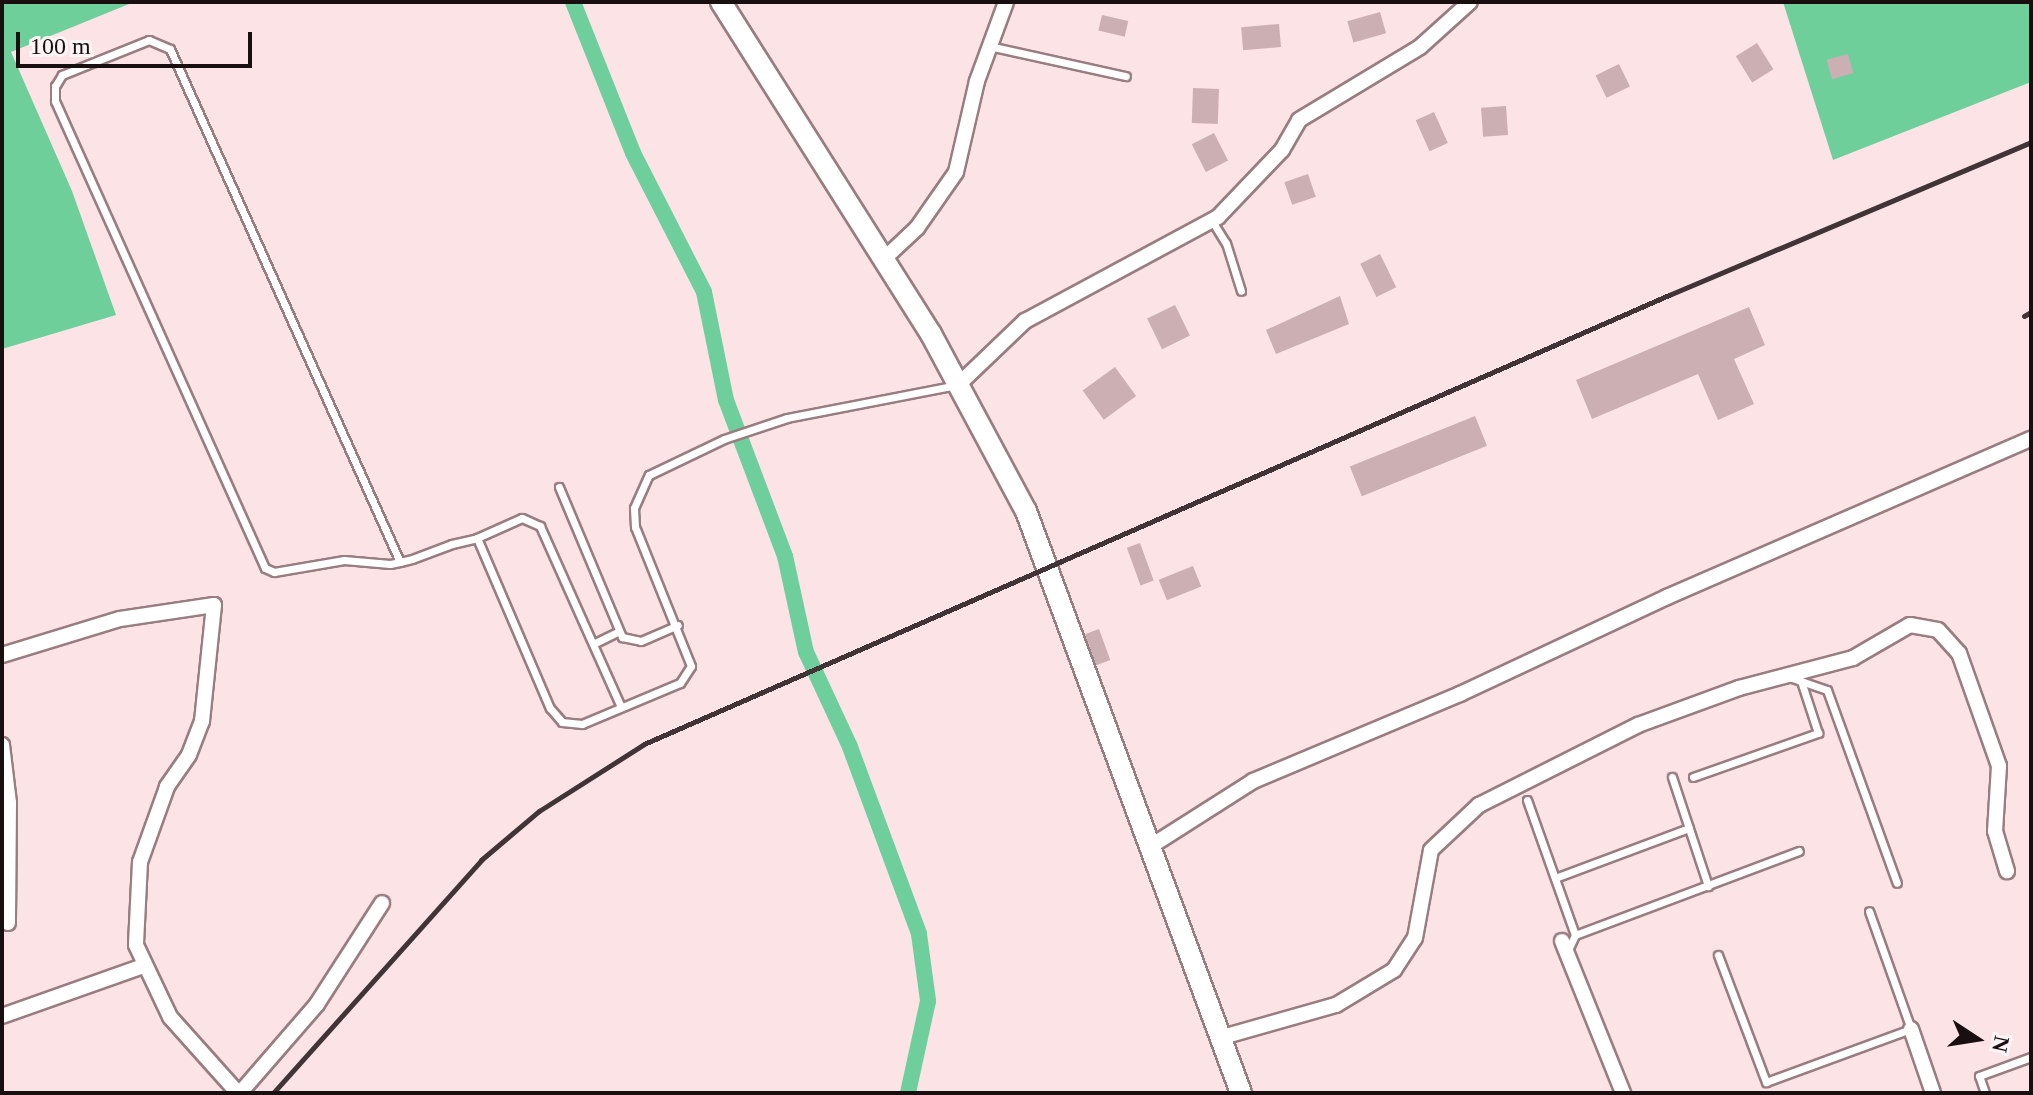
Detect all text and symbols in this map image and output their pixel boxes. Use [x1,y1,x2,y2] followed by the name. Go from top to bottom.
[20,16,256,66] scale bar
[30,33,91,59] text: 100 m
[1937,999,2017,1079] north arrow
[1987,1034,2015,1054] text: N

